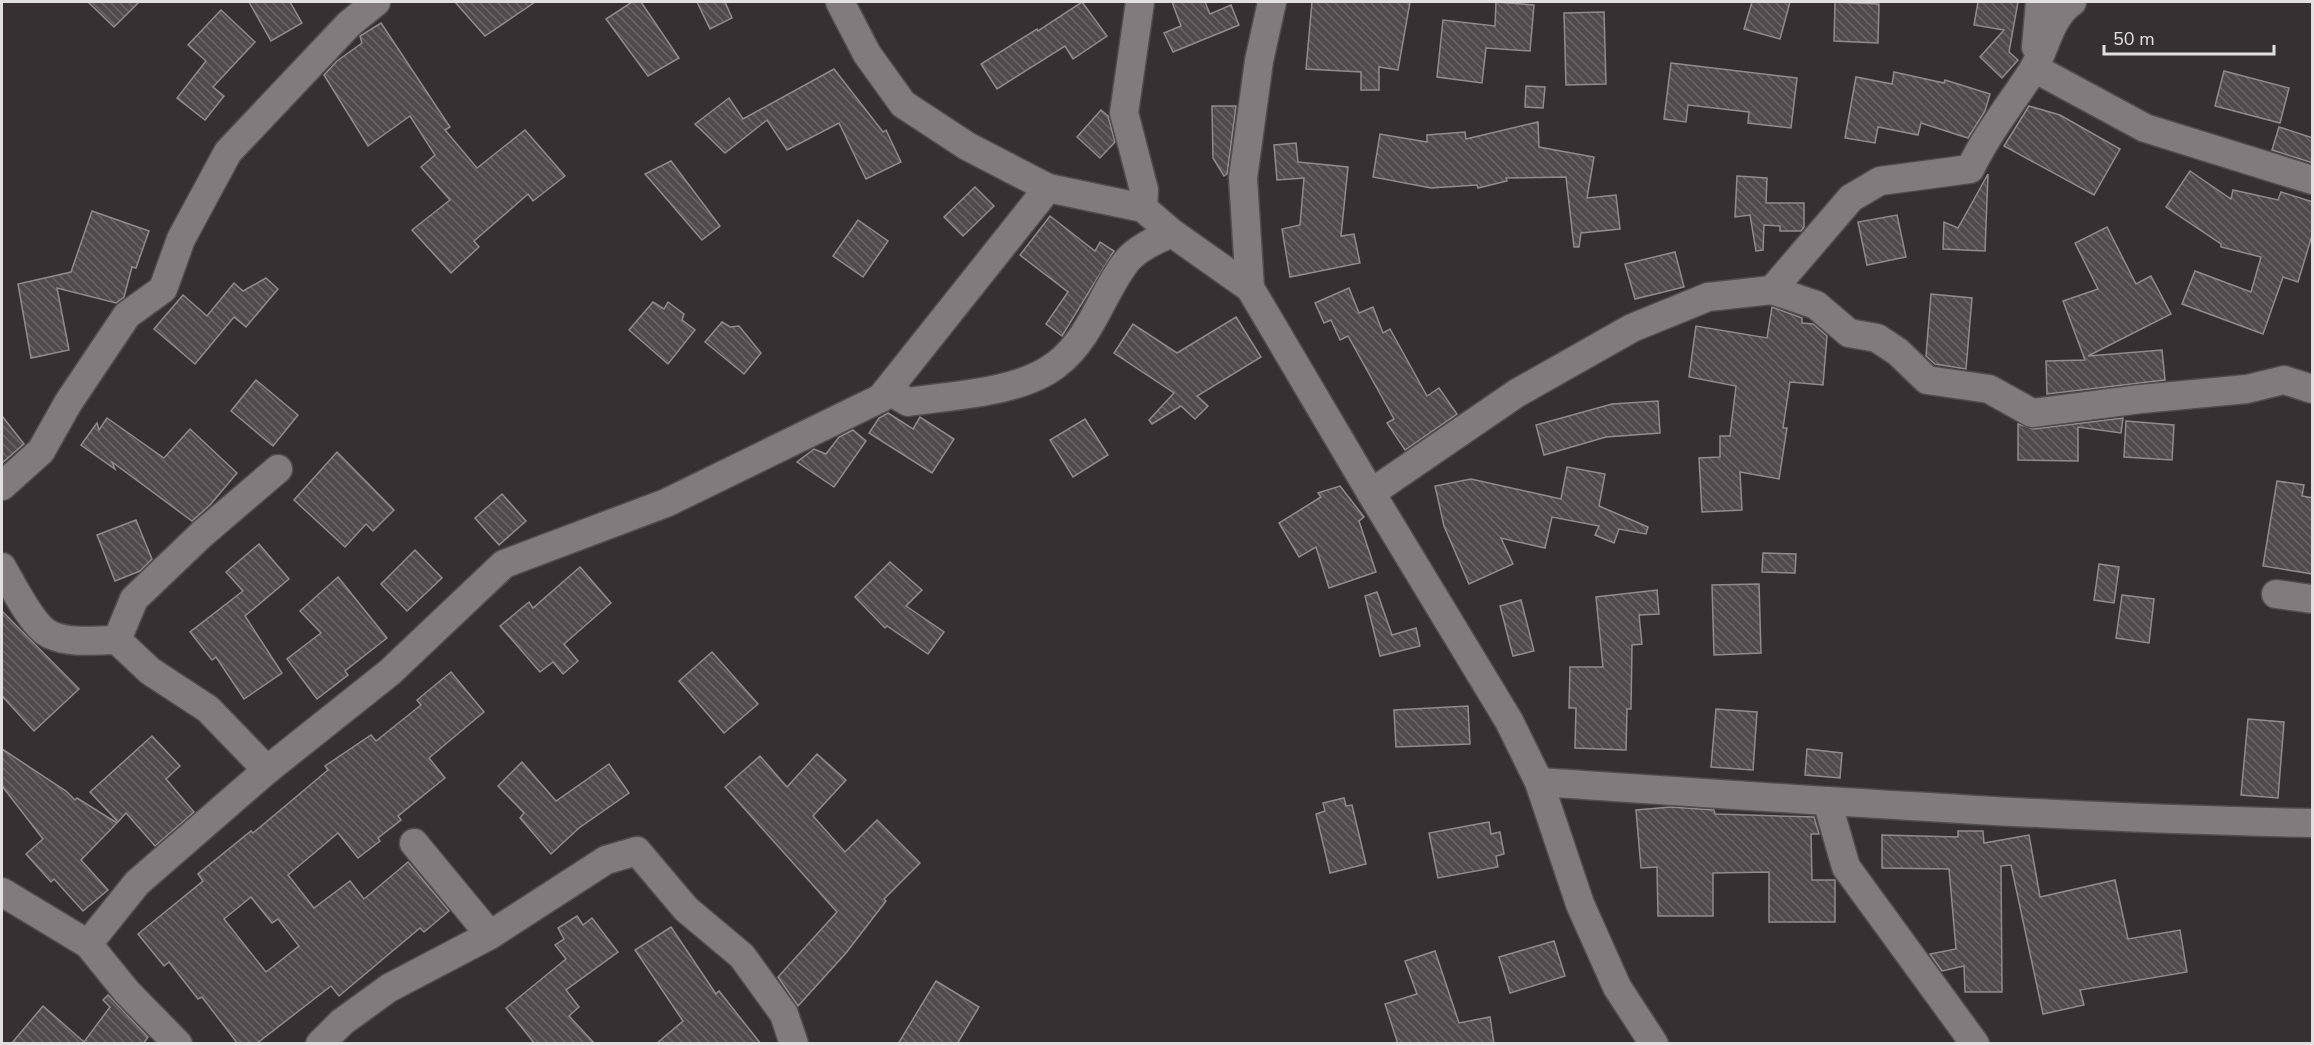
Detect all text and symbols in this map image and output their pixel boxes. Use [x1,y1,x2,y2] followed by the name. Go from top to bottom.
[2104,18,2274,56] scale bar
[2113,27,2155,51] text: 50 m

